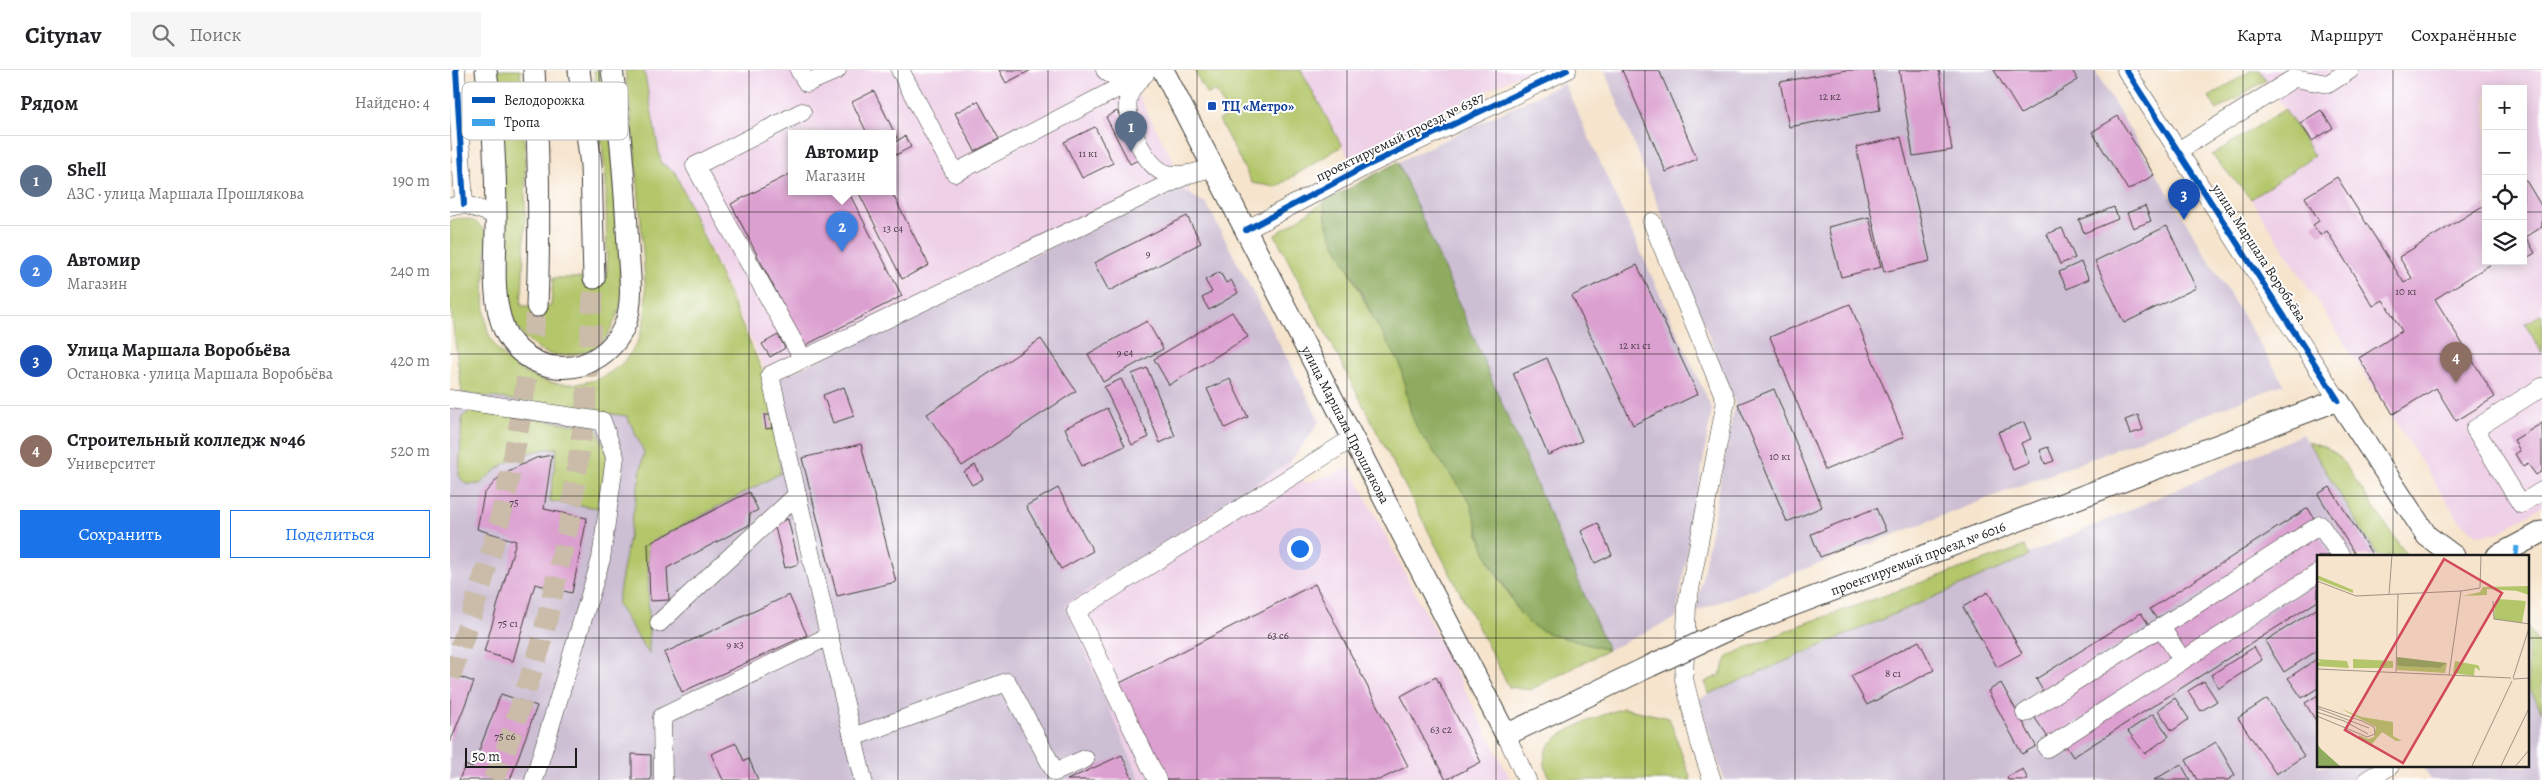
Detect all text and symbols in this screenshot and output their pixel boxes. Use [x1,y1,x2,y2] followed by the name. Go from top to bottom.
[131,12,481,57] search box
[25,19,101,51] text: Citynav
[149,21,177,49] icon: search
[189,22,241,48] text: Поиск
[2237,23,2282,47] text: Карта
[2310,23,2383,47] text: Маршрут
[2411,23,2517,47] text: Сохранённые
[462,82,628,140] legend
[2482,85,2527,265] map controls
[2482,85,2527,130] button: +
[1313,88,1488,186] street label: проектируемый проезд № 6387
[20,89,78,117] text: Рядом
[1819,89,1841,104] house number: 12 к2
[504,91,585,110] text: Велодорожка
[355,92,430,114] text: Найдено: 4
[1222,97,1294,116] place label: ТЦ «Метро»
[1206,100,1218,112] marker: ТЦ «Метро»
[1115,111,1147,152] pin: 1
[504,113,541,132] text: Тропа
[788,130,896,195] popup
[2482,130,2527,175] button: −
[805,139,879,165] text: Автомир
[1078,146,1098,161] house number: 11 к1
[67,157,106,183] text: Shell
[805,165,866,187] text: Магазин
[33,170,39,192] text: 1
[392,170,430,192] text: 190 m
[2482,175,2527,220] button: locate
[2168,179,2200,220] pin: 3
[2207,180,2311,326] street label: улица Маршала Воробьёва
[67,183,304,205] text: АЗС · улица Маршала Прошлякова
[826,211,858,252] pin: 2
[2482,220,2527,265] button: layers
[883,221,903,236] house number: 13 с4
[1145,246,1151,261] house number: 9
[67,247,140,273] text: Автомир
[32,260,40,282] text: 2
[390,260,430,282] text: 240 m
[67,273,127,295] text: Магазин
[2395,284,2417,299] house number: 10 к1
[67,337,291,363] text: Улица Маршала Воробьёва
[1619,338,1651,353] house number: 12 к1 с1
[1297,342,1395,507] street label: улица Маршала Прошлякова
[2440,342,2472,383] pin: 4
[1117,345,1133,360] house number: 9 с4
[33,350,39,372] text: 3
[390,350,430,372] text: 420 m
[67,363,333,385] text: Остановка · улица Маршала Воробьёва
[67,427,306,453] text: Строительный колледж №46
[32,440,40,462] text: 4
[391,440,430,462] text: 520 m
[1769,449,1791,464] house number: 10 к1
[67,453,155,475] text: Университет
[509,495,519,510] house number: 75
[20,510,220,558] button: Сохранить
[230,510,430,558] button: Поделиться
[1828,517,2008,600] street label: проектируемый проезд № 6016
[1287,536,1313,562] your location
[2317,555,2530,768] inset map
[498,616,518,631] house number: 75 с1
[1267,628,1289,643] house number: 63 с6
[726,637,744,652] house number: 9 к3
[1885,666,1901,681] house number: 8 с1
[1430,722,1452,737] house number: 63 с2
[494,729,516,744] house number: 75 с6
[465,745,578,768] scale bar
[472,747,500,766] text: 50 m

